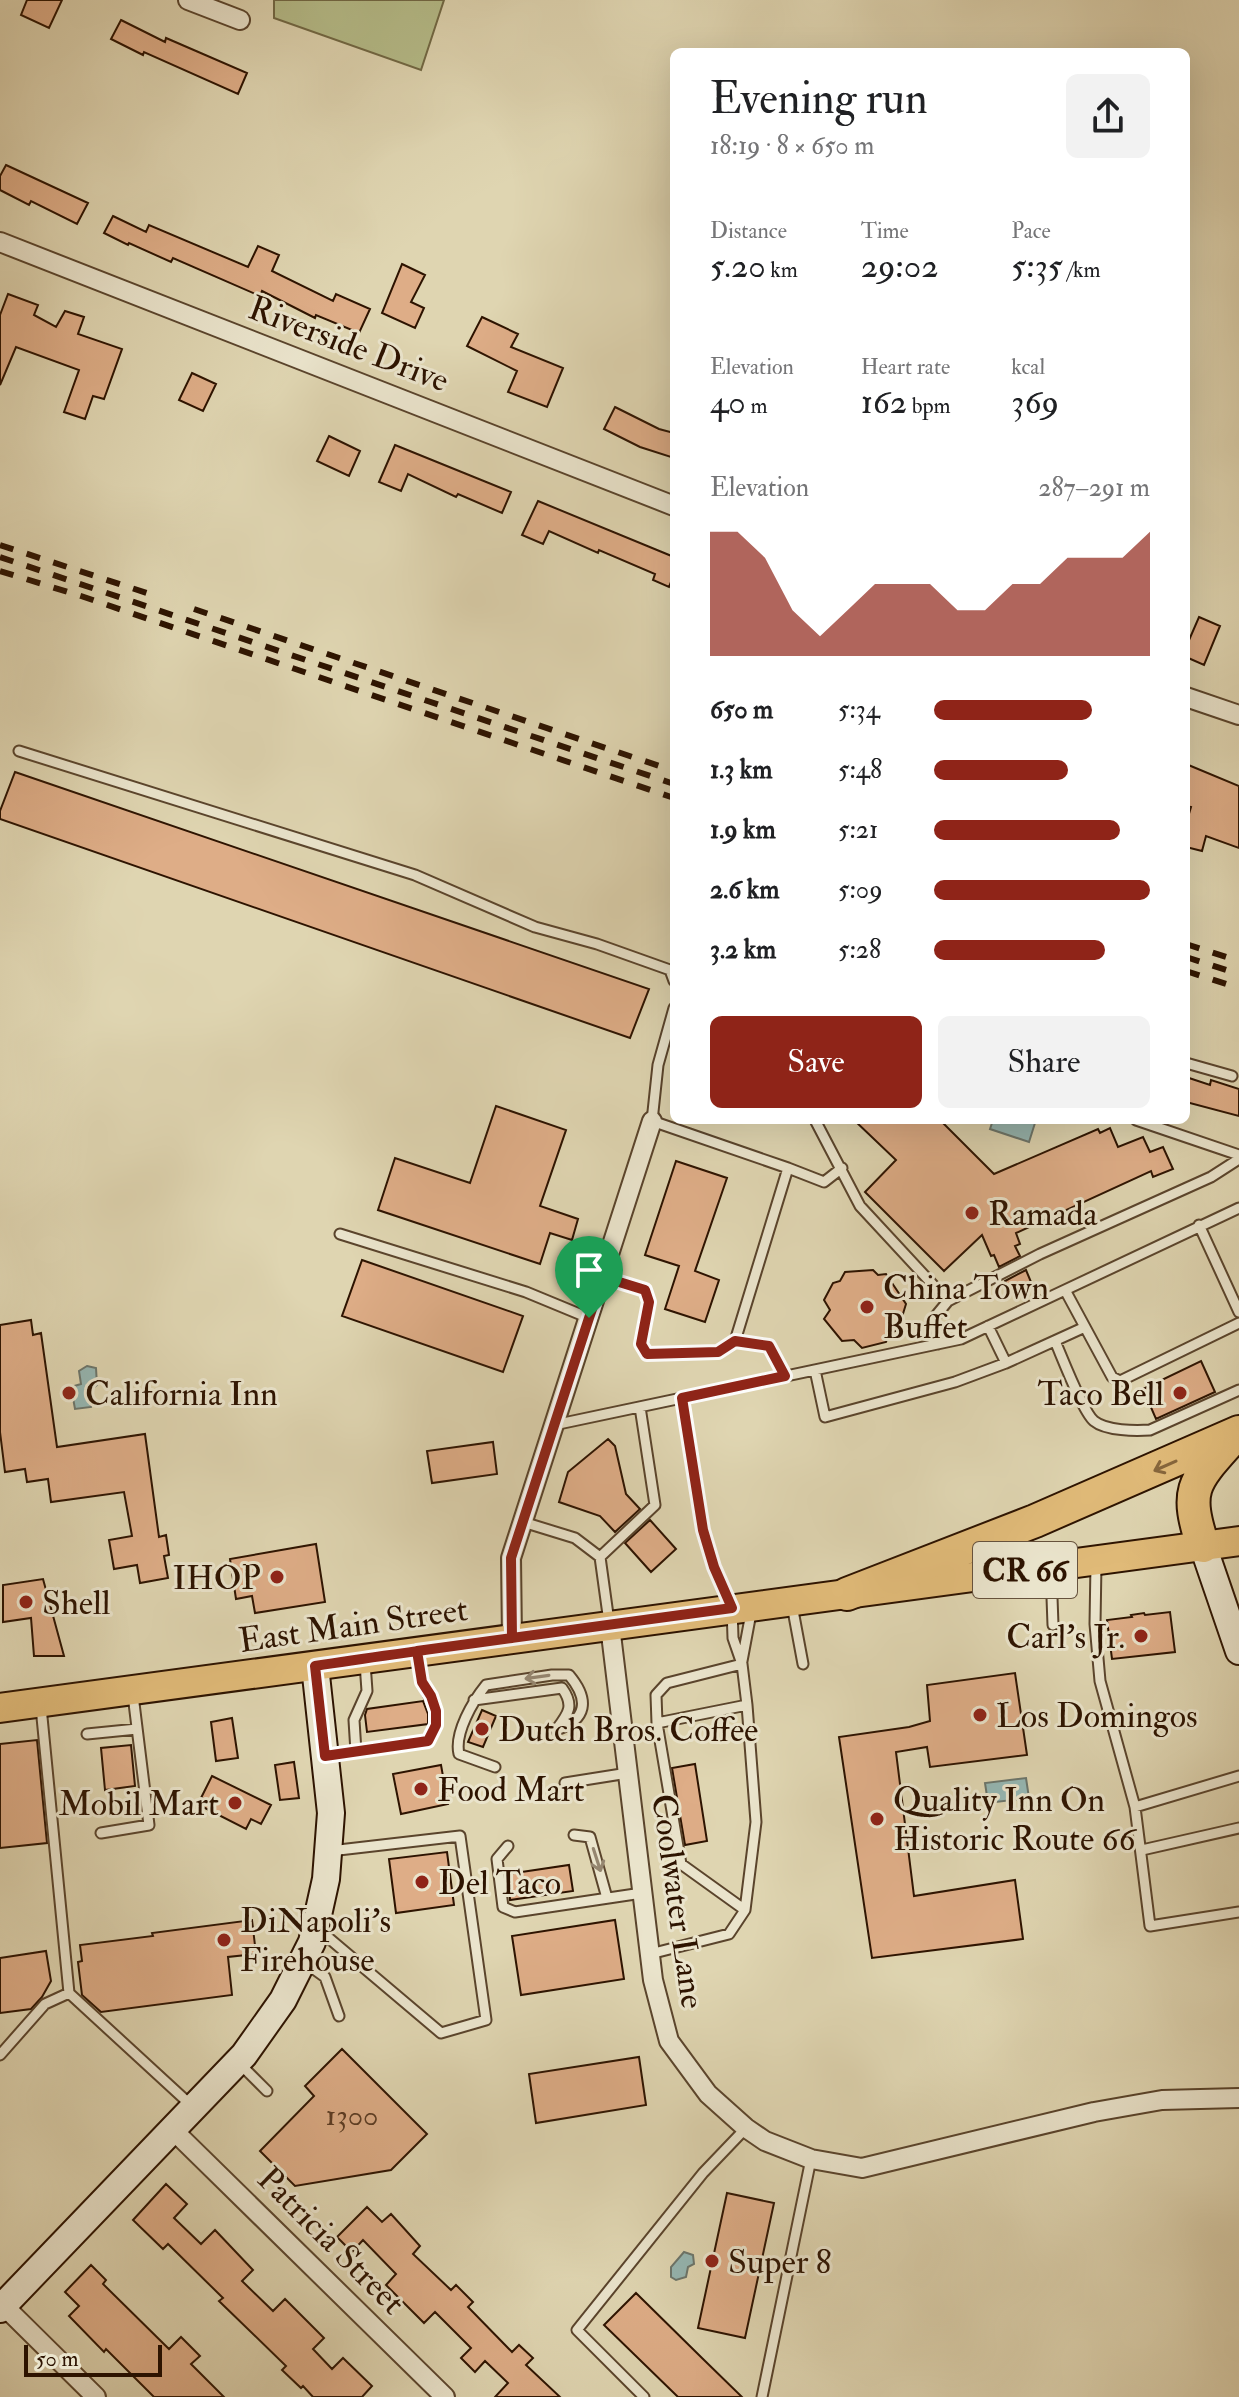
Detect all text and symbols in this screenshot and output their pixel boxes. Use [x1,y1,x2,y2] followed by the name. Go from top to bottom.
[710,72,928,127] text: Evening run
[1066,74,1150,158] button: share
[710,130,874,162] text: 18:19 · 8 × 650 m
[710,217,787,245] text: Distance
[861,217,909,245] text: Time
[1011,217,1051,245] text: Pace
[710,245,766,288] text: 5.20
[861,245,938,288] text: 29:02
[1011,245,1063,288] text: 5:35
[766,256,798,284] text: km
[1063,256,1101,284] text: /km
[242,287,455,402] street label: Riverside Drive
[710,353,794,381] text: Elevation
[861,353,950,381] text: Heart rate
[1011,353,1045,381] text: kcal
[710,381,746,424] text: 40
[861,381,907,424] text: 162
[1011,381,1059,424] text: 369
[746,392,767,420] text: m
[907,392,951,420] text: bpm
[710,472,809,504] text: Elevation
[1038,472,1150,504] text: 287–291 m
[710,694,773,726] text: 650 m
[838,694,880,726] text: 5:34
[710,754,772,786] text: 1.3 km
[838,754,882,786] text: 5:48
[710,814,776,846] text: 1.9 km
[838,814,878,846] text: 5:21
[710,874,779,906] text: 2.6 km
[838,874,883,906] text: 5:09
[710,934,776,966] text: 3.2 km
[838,934,881,966] text: 5:28
[710,1016,922,1108] button: Save
[938,1016,1150,1108] button: Share
[988,1193,1098,1236] place label: Ramada
[963,1204,981,1222] marker: Ramada
[555,1236,623,1318] pin
[567,1248,611,1292] icon: arrive
[883,1267,1049,1349] place label: China Town Buffet
[858,1298,876,1316] marker: China Town Buffet
[85,1373,278,1416] place label: California Inn
[1038,1373,1164,1416] place label: Taco Bell
[60,1384,78,1402] marker: California Inn
[1171,1384,1189,1402] marker: Taco Bell
[1153,1459,1178,1474] one-way arrow
[973,1542,1077,1598] road number: CR 66
[172,1557,261,1600] place label: IHOP
[268,1568,286,1586] marker: IHOP
[42,1582,111,1625] place label: Shell
[236,1588,470,1663] street label: East Main Street
[17,1593,35,1611] marker: Shell
[1006,1616,1125,1659] place label: Carl's Jr.
[1132,1627,1150,1645] marker: Carl's Jr.
[525,1670,550,1685] one-way arrow
[996,1695,1198,1738] place label: Los Domingos
[971,1706,989,1724] marker: Los Domingos
[498,1709,758,1752] place label: Dutch Bros. Coffee
[473,1720,491,1738] marker: Dutch Bros. Coffee
[437,1769,585,1812] place label: Food Mart
[893,1779,1138,1861] place label: Quality Inn On Historic Route 66
[412,1780,430,1798] marker: Food Mart
[59,1783,219,1826] place label: Mobil Mart
[641,1791,714,2011] street label: Coolwater Lane
[226,1794,244,1812] marker: Mobil Mart
[868,1810,886,1828] marker: Quality Inn On Historic Route 66
[591,1847,606,1872] one-way arrow
[438,1862,561,1905] place label: Del Taco
[413,1873,431,1891] marker: Del Taco
[240,1900,391,1982] place label: DiNapoli's Firehouse
[215,1931,233,1949] marker: DiNapoli's Firehouse
[326,2097,378,2134] house number: 1300
[248,2158,414,2324] street label: Patricia Street
[728,2241,832,2284] place label: Super 8
[703,2252,721,2270] marker: Super 8
[24,2341,162,2377] scale bar
[36,2345,78,2373] text: 50 m

